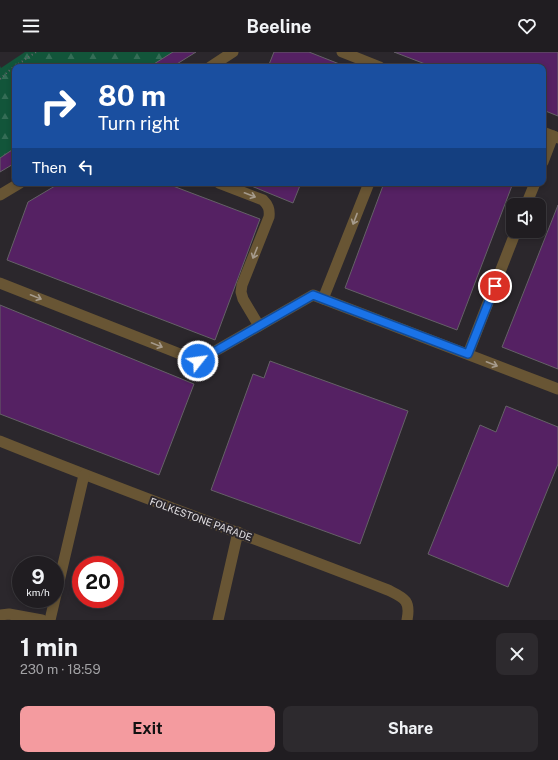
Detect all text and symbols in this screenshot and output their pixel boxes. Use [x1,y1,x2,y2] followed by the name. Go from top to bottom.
[20,15,42,37] icon: menu
[516,15,538,37] icon: heart
[247,16,311,37] text: Beeline
[98,79,166,112] text: 80 m
[32,80,84,132] icon: right
[98,113,180,134] text: Turn right
[75,156,97,178] icon: left
[32,159,67,176] text: Then
[243,192,255,199] one-way arrow
[506,198,546,238] map controls
[506,198,546,238] button: sound
[350,213,358,225] one-way arrow
[250,246,258,258] one-way arrow
[478,269,512,303] pin
[484,275,506,297] icon: arrive
[30,293,42,301] one-way arrow
[177,340,219,382] position arrow
[151,341,163,349] one-way arrow
[485,360,497,368] one-way arrow
[148,495,254,543] street label: FOLKESTONE PARADE
[72,556,124,608] speed limit sign: 20
[31,565,45,589] text: 9
[26,586,50,598] text: km/h
[20,633,78,661] text: 1 min
[496,633,538,675] button: close
[20,662,101,677] text: 230 m · 18:59
[20,706,275,752] button: Exit
[283,706,538,752] button: Share

